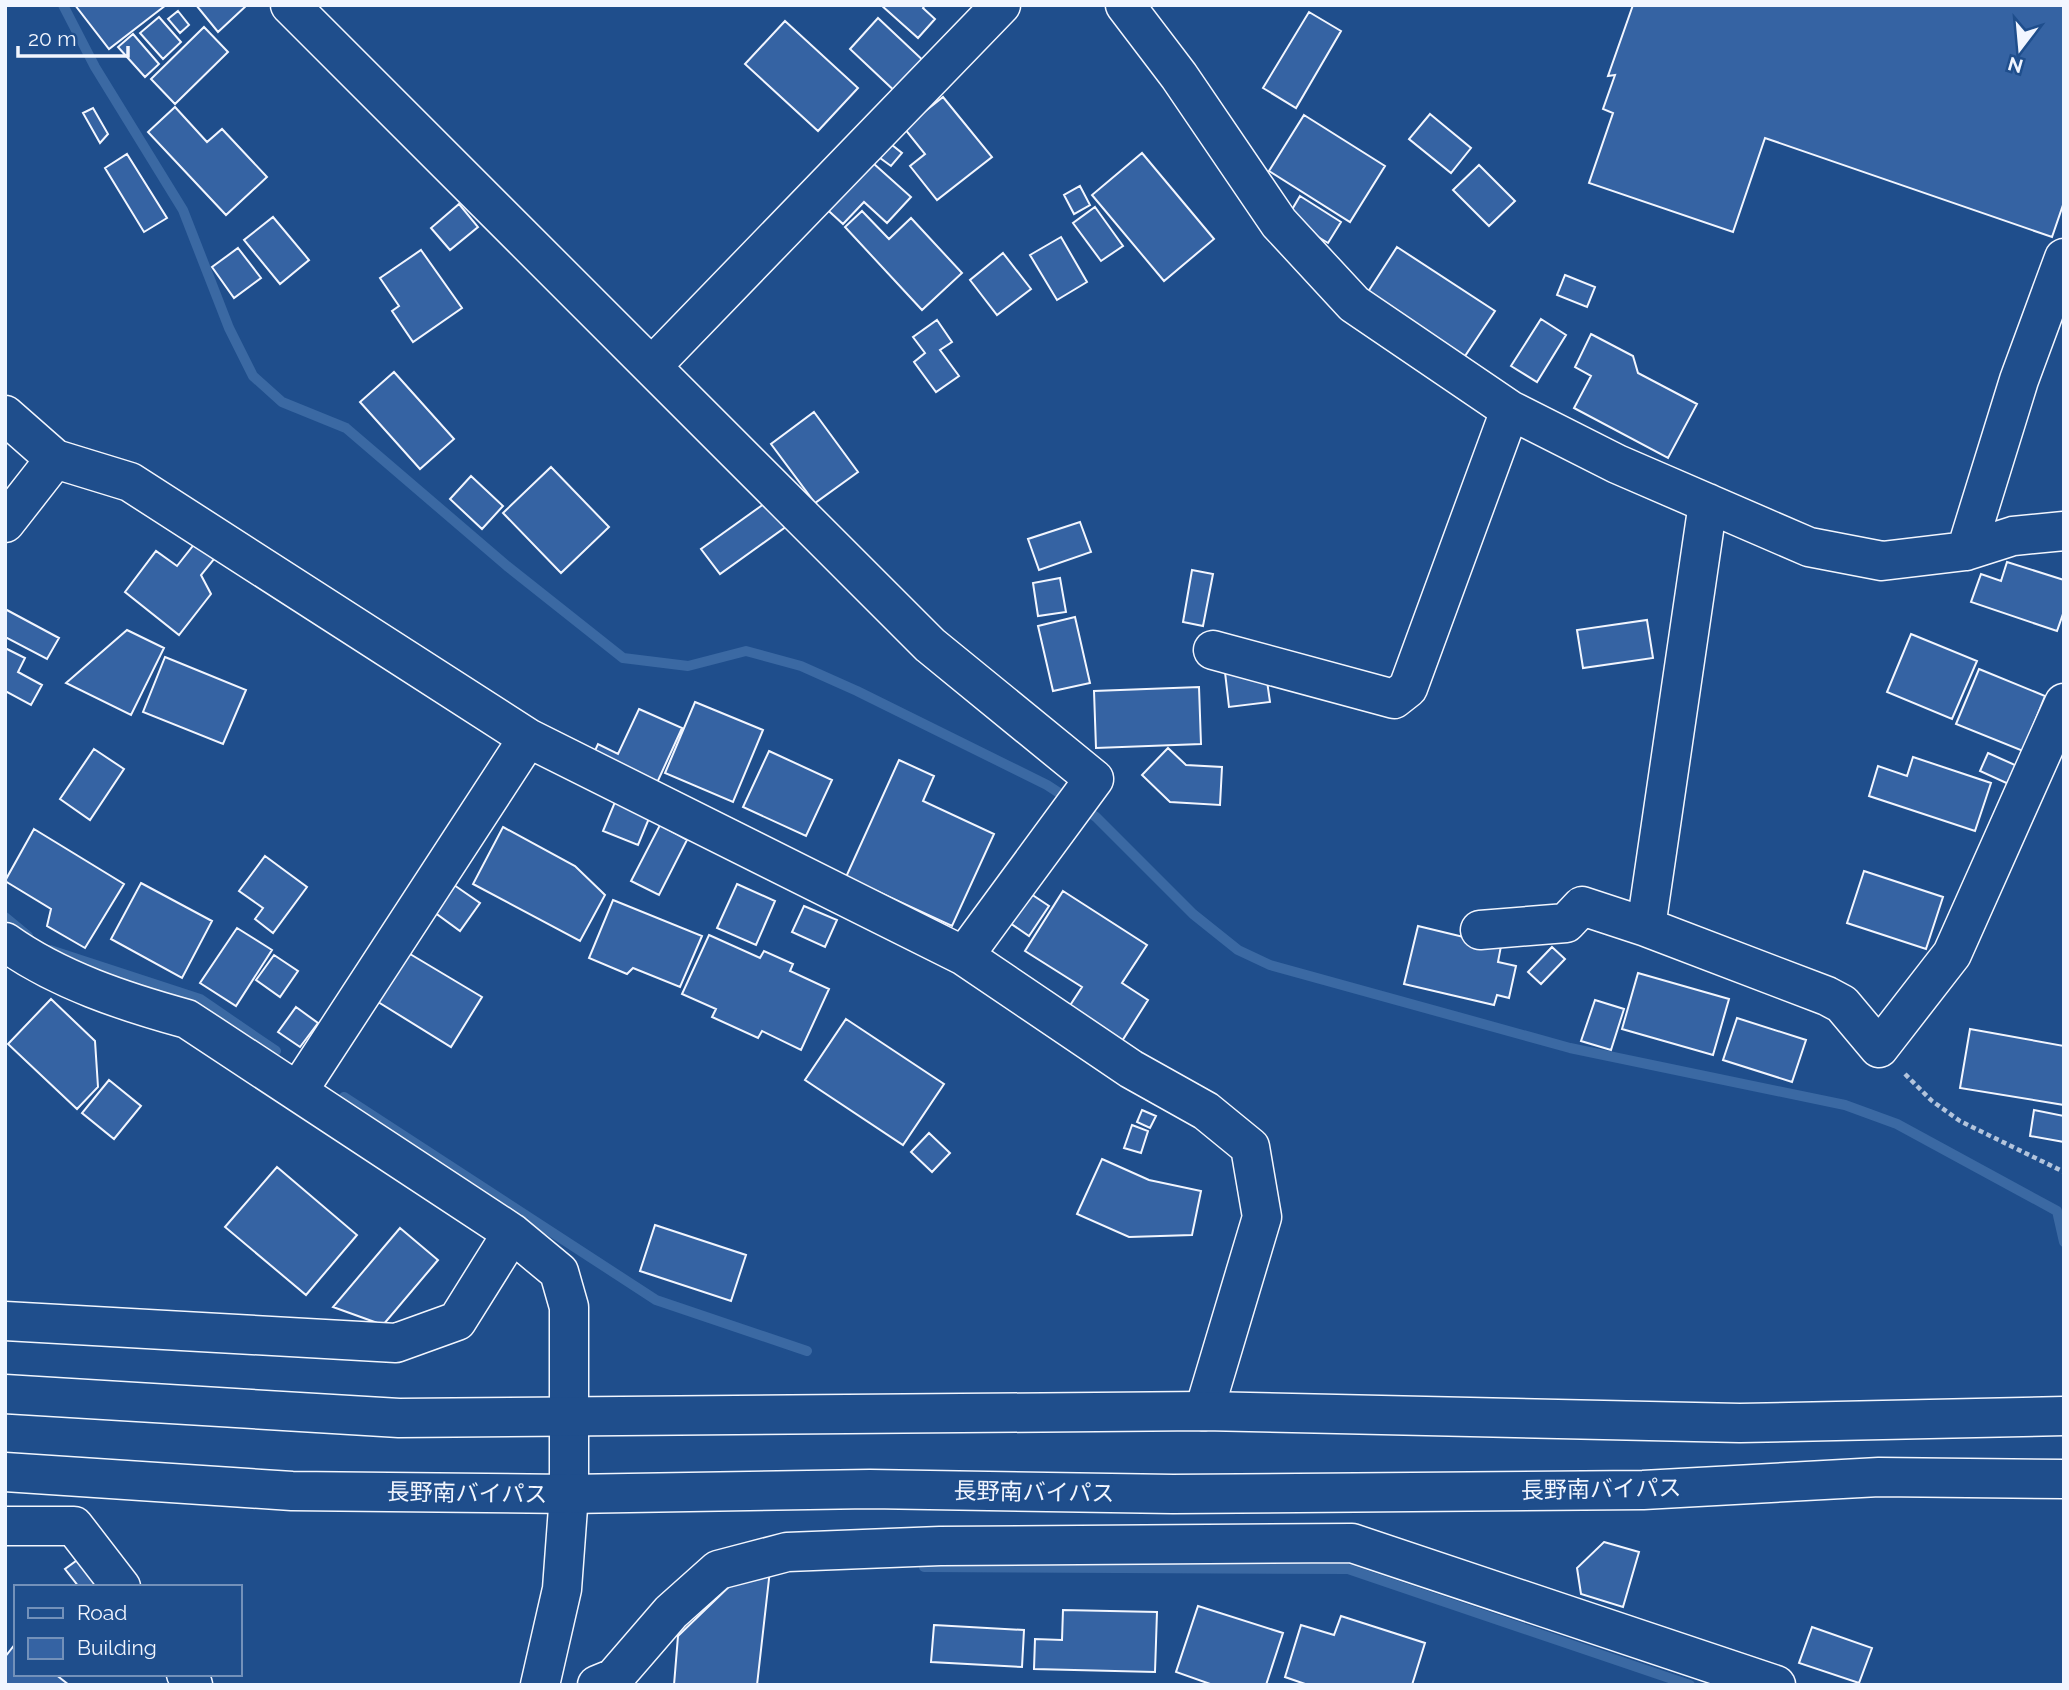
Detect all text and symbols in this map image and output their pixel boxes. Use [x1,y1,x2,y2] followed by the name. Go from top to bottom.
[18,14,128,58] scale bar
[1985,14,2055,84] north arrow
[28,26,76,51] text: 20 m
[2005,53,2025,78] text: N
[1520,1474,1681,1503] street label: 長野南バイパス
[954,1477,1115,1506] street label: 長野南バイパス
[387,1478,548,1507] street label: 長野南バイパス
[14,1585,242,1676] legend
[77,1600,127,1625] text: Road
[77,1635,157,1660] text: Building

